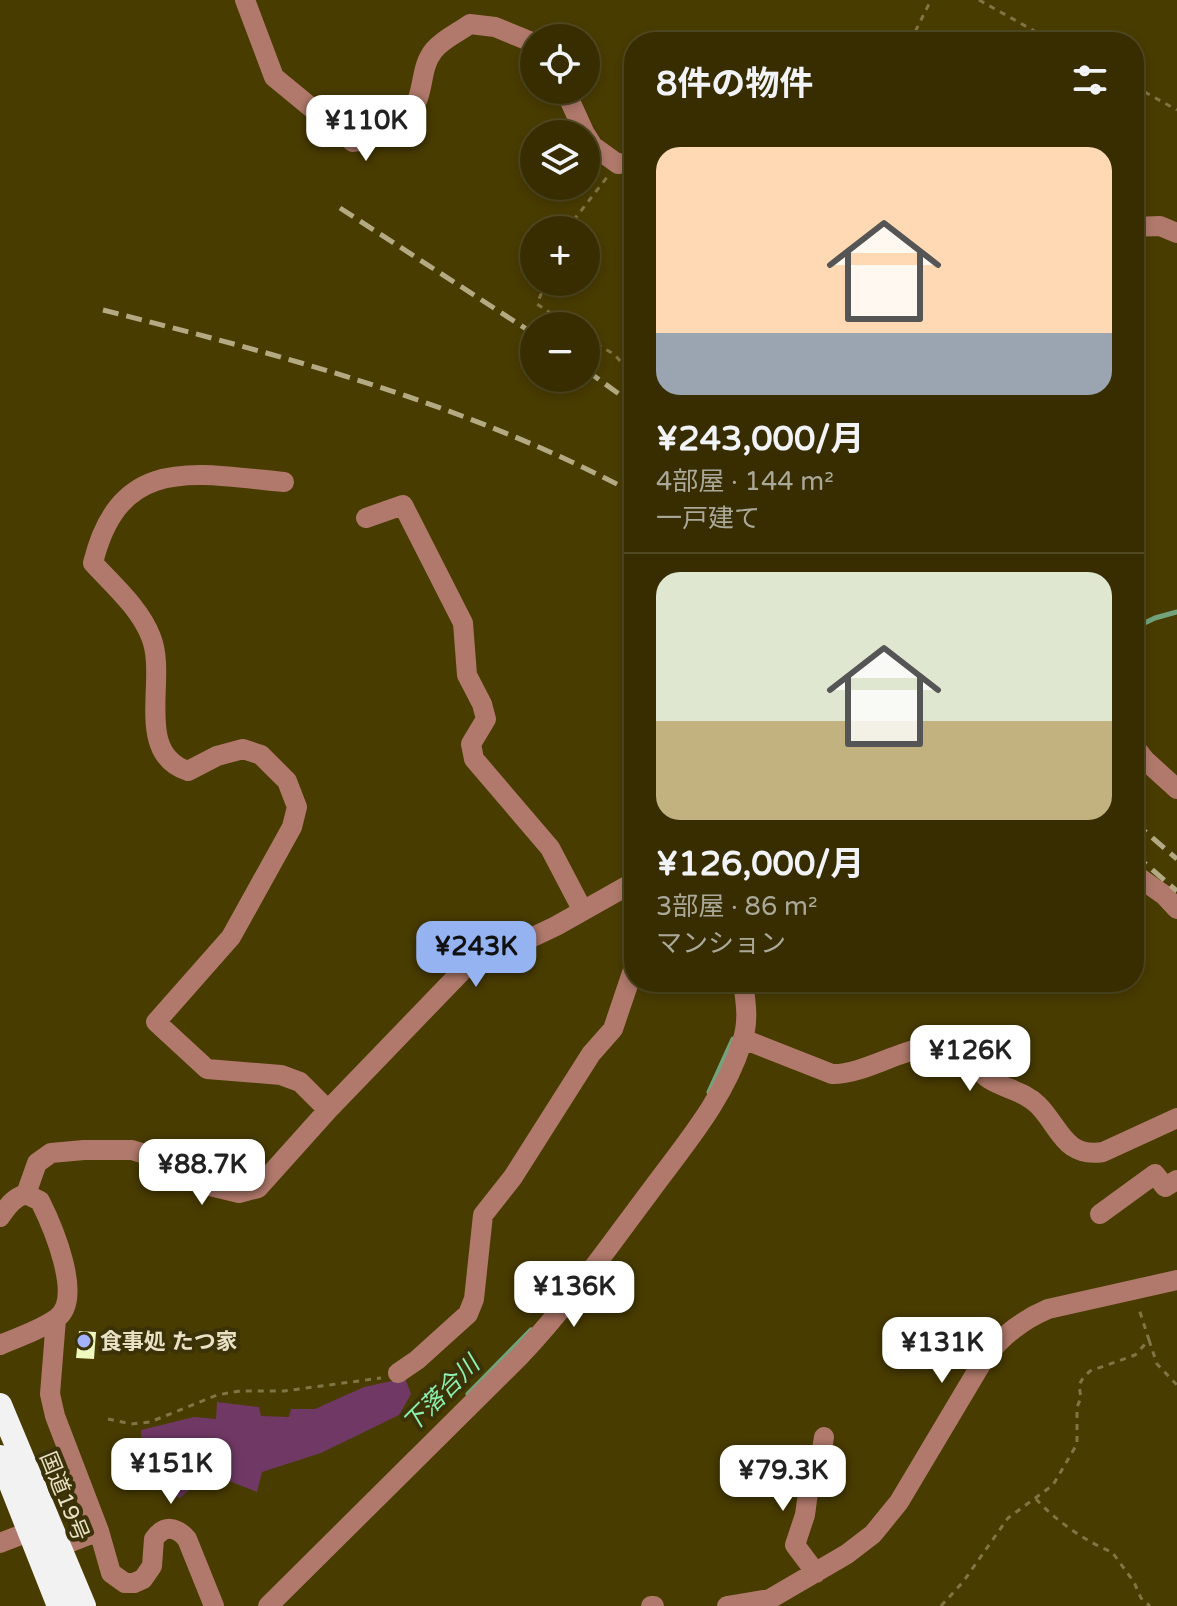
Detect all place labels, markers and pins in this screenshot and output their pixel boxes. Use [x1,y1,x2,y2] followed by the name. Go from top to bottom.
[310,95,422,163] pin: ¥110K
[420,921,532,989] pin: ¥243K
[914,1025,1026,1093] pin: ¥126K
[137,1139,267,1207] pin: ¥88.7K
[518,1261,630,1329] pin: ¥136K
[886,1317,998,1385] pin: ¥131K
[100,1329,238,1355] place label: 食事処 たつ家
[75,1332,93,1350] marker: 食事処 たつ家
[115,1438,227,1506] pin: ¥151K
[718,1445,848,1513] pin: ¥79.3K

